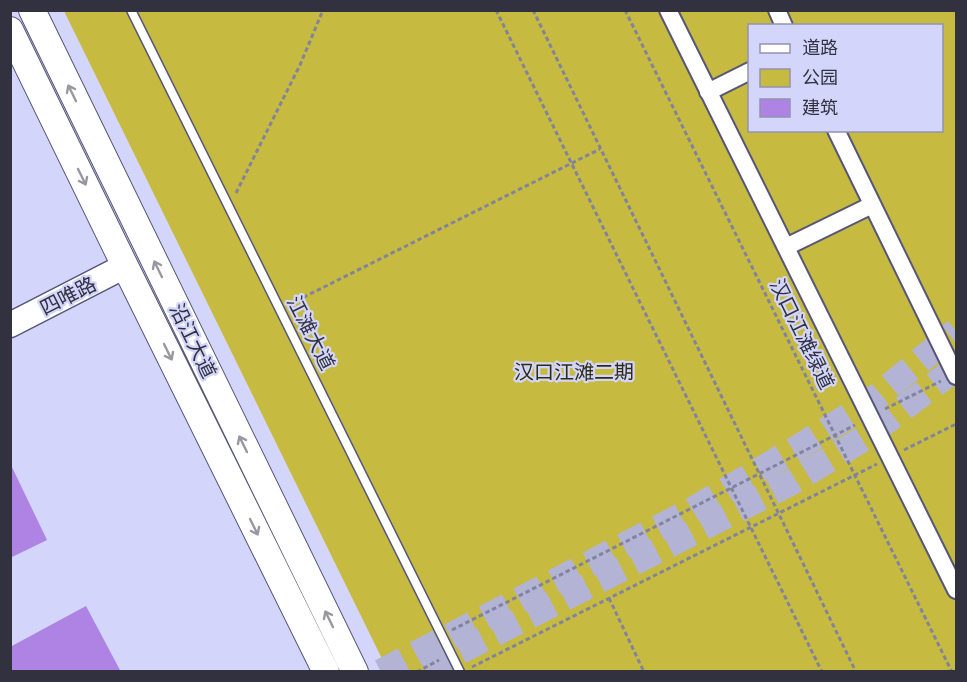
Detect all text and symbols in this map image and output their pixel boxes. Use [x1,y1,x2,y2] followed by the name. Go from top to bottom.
[748,24,943,132] legend
[802,37,838,58] text: 道路
[802,67,838,88] text: 公园
[66,85,78,103] one-way arrow
[802,97,838,118] text: 建筑
[76,168,88,186] one-way arrow
[151,260,163,278] one-way arrow
[36,272,100,320] street label: 四唯路
[765,275,839,393] street label: 汉口江滩绿道
[282,292,340,374] street label: 江滩大道
[165,300,221,382] street label: 沿江大道
[162,343,174,361] one-way arrow
[514,360,634,384] park label: 汉口江滩二期
[237,435,249,453] one-way arrow
[249,518,261,536] one-way arrow
[323,611,335,628] one-way arrow

